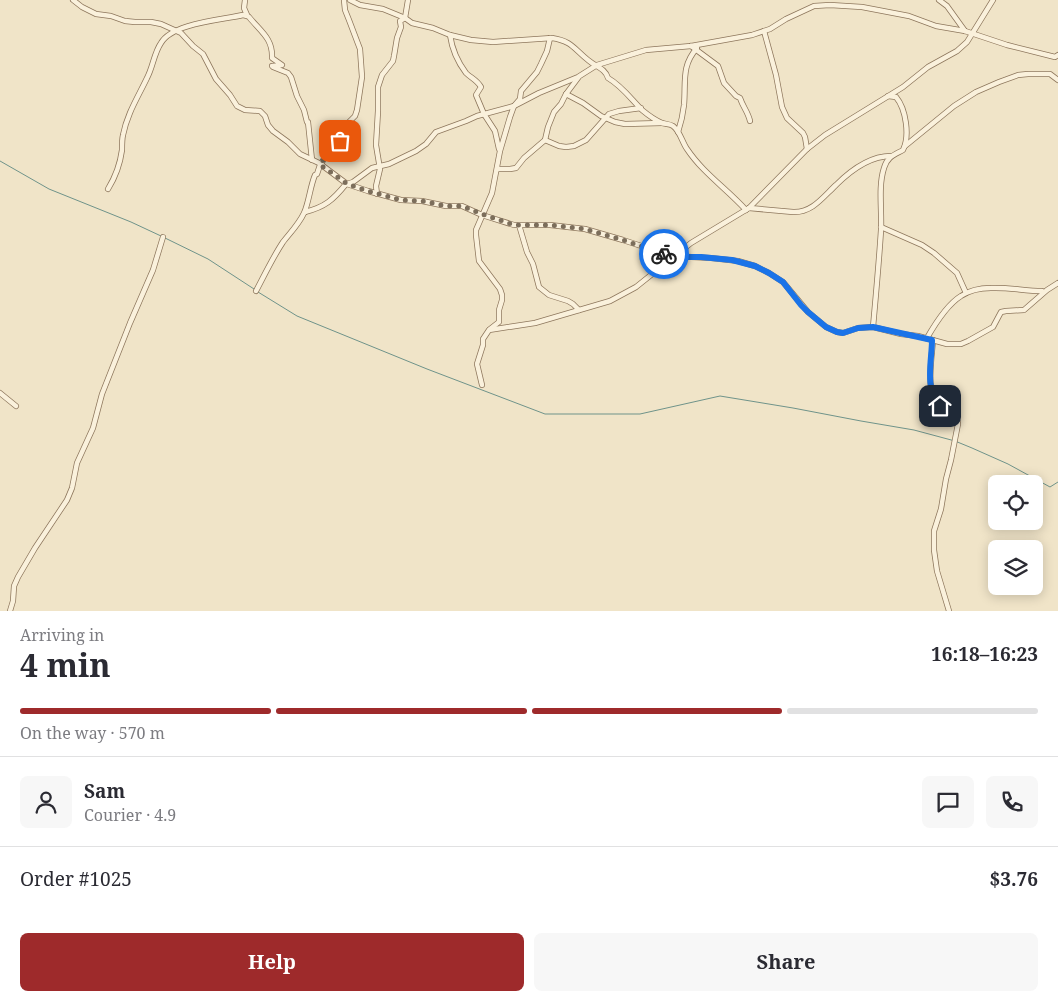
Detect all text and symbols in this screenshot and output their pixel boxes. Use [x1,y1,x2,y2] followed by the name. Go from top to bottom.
[319,120,361,162] pin
[326,127,354,155] icon: bag
[639,229,689,279] courier
[650,240,678,268] icon: bike
[919,385,961,427] pin
[926,392,954,420] icon: home
[988,475,1043,595] map controls
[988,475,1043,530] button: locate
[988,540,1043,595] button: layers
[20,624,104,646] text: Arriving in
[931,641,1038,667] text: 16:18–16:23
[20,643,111,686] text: 4 min
[20,722,165,744] text: On the way · 570 m
[20,776,72,828] button: person
[922,776,974,828] button: chat
[986,776,1038,828] button: phone
[84,778,125,804] text: Sam
[84,804,176,826] text: Courier · 4.9
[20,866,132,892] text: Order #1025
[989,866,1038,892] text: $3.76
[20,933,524,991] button: Help
[534,933,1038,991] button: Share

